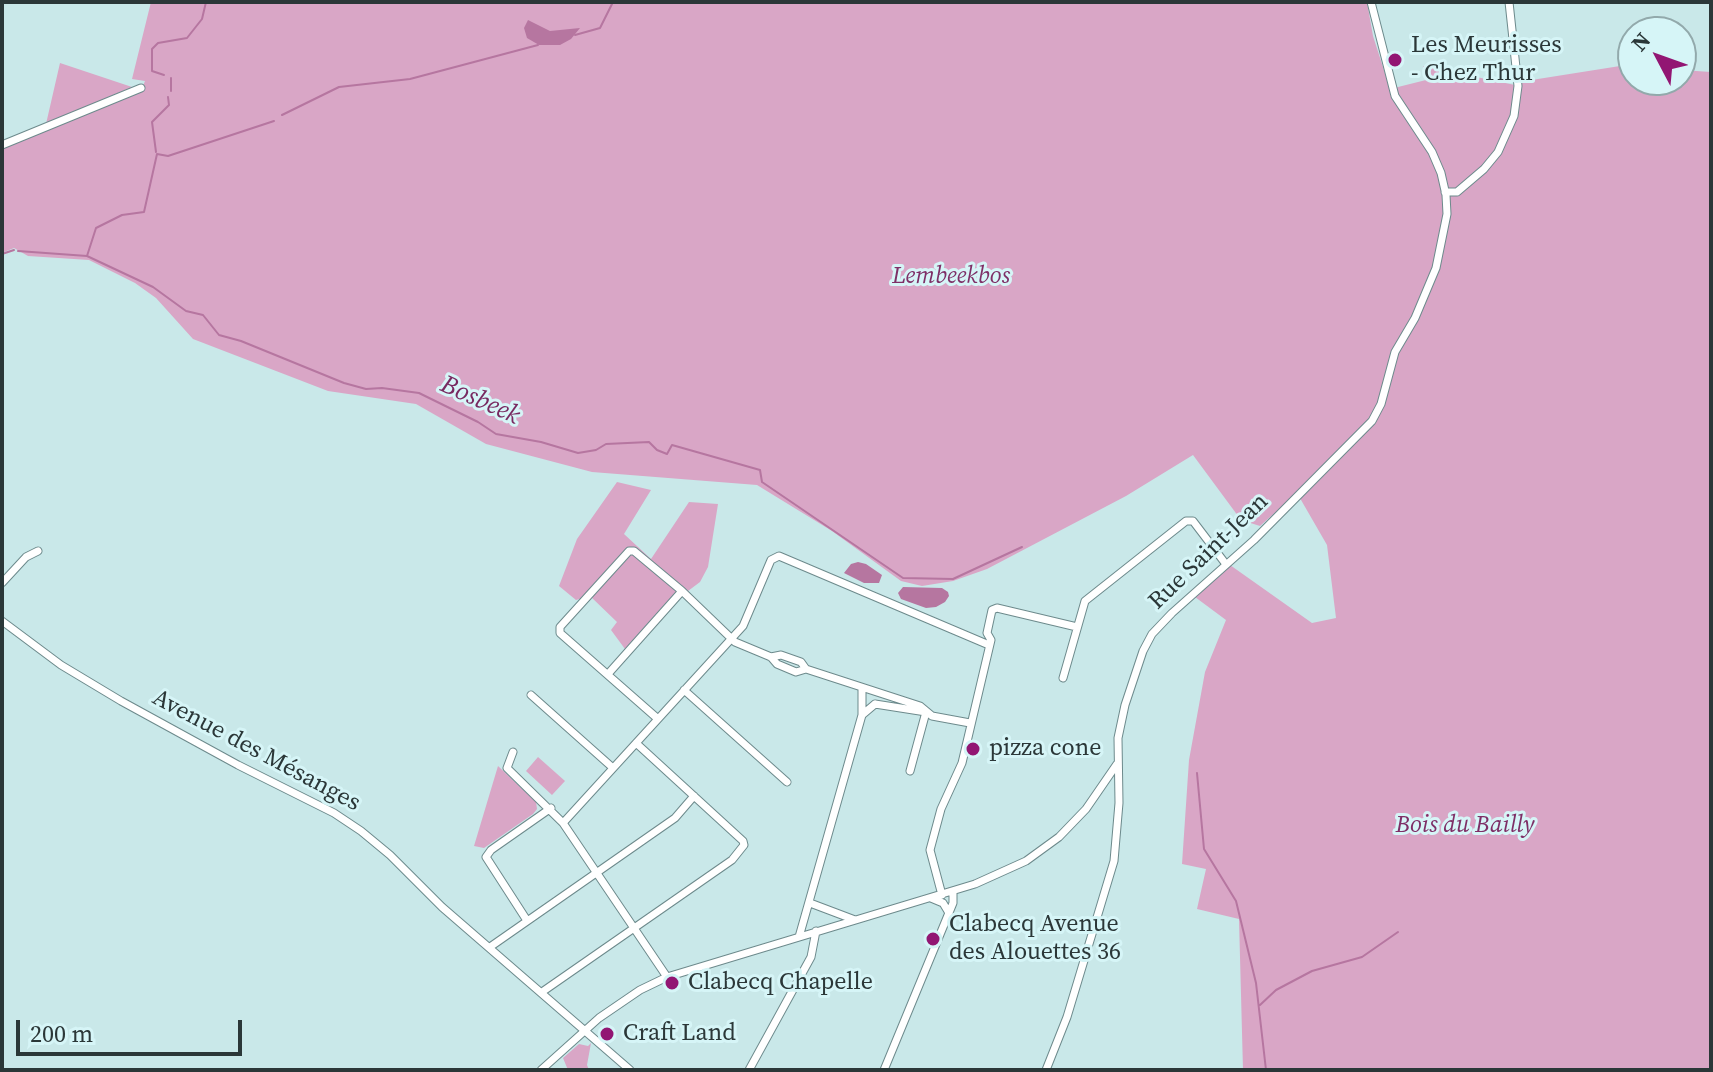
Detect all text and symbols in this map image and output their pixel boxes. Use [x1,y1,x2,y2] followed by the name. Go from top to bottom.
[1617,16,1697,96] north arrow
[1624,26,1657,57] text: N
[1411,32,1562,88] place label: Les Meurisses - Chez Thur
[1386,51,1404,69] marker: Les Meurisses - Chez Thur
[892,263,1010,291] park label: Lembeekbos
[435,370,525,432] water label: Bosbeek
[1143,488,1275,616] street label: Rue Saint-Jean
[147,684,365,818] street label: Avenue des Mésanges
[989,735,1102,763] place label: pizza cone
[964,740,982,758] marker: pizza cone
[1396,812,1534,840] park label: Bois du Bailly
[949,911,1121,967] place label: Clabecq Avenue des Alouettes 36
[924,930,942,948] marker: Clabecq Avenue des Alouettes 36
[688,969,873,997] place label: Clabecq Chapelle
[663,974,681,992] marker: Clabecq Chapelle
[20,1004,246,1054] scale bar
[30,1017,93,1050] text: 200 m
[623,1020,736,1048] place label: Craft Land
[598,1025,616,1043] marker: Craft Land

